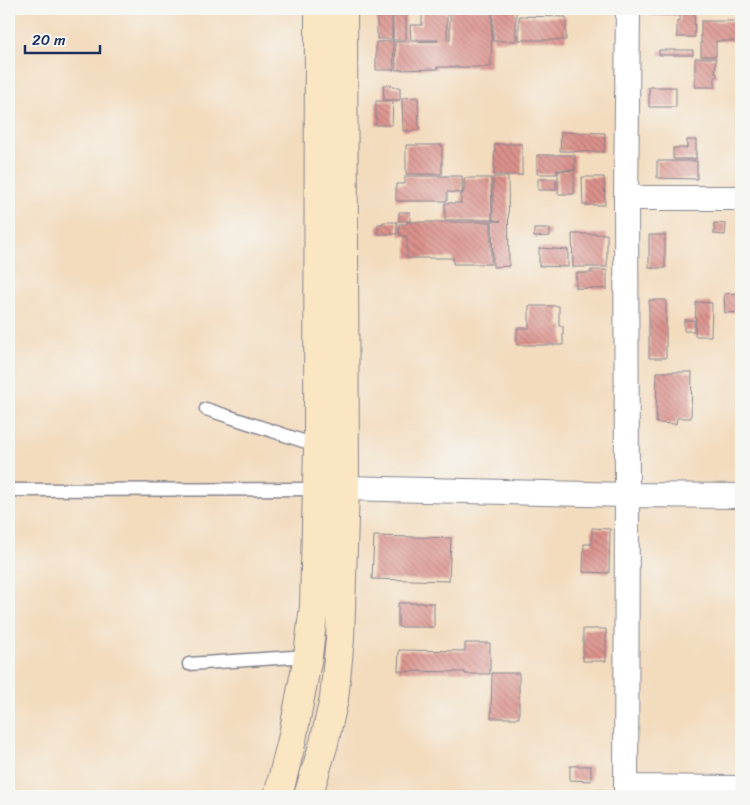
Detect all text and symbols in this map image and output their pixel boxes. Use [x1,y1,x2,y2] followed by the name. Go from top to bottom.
[25,22,100,54] scale bar
[32,27,66,53] text: 20 m

